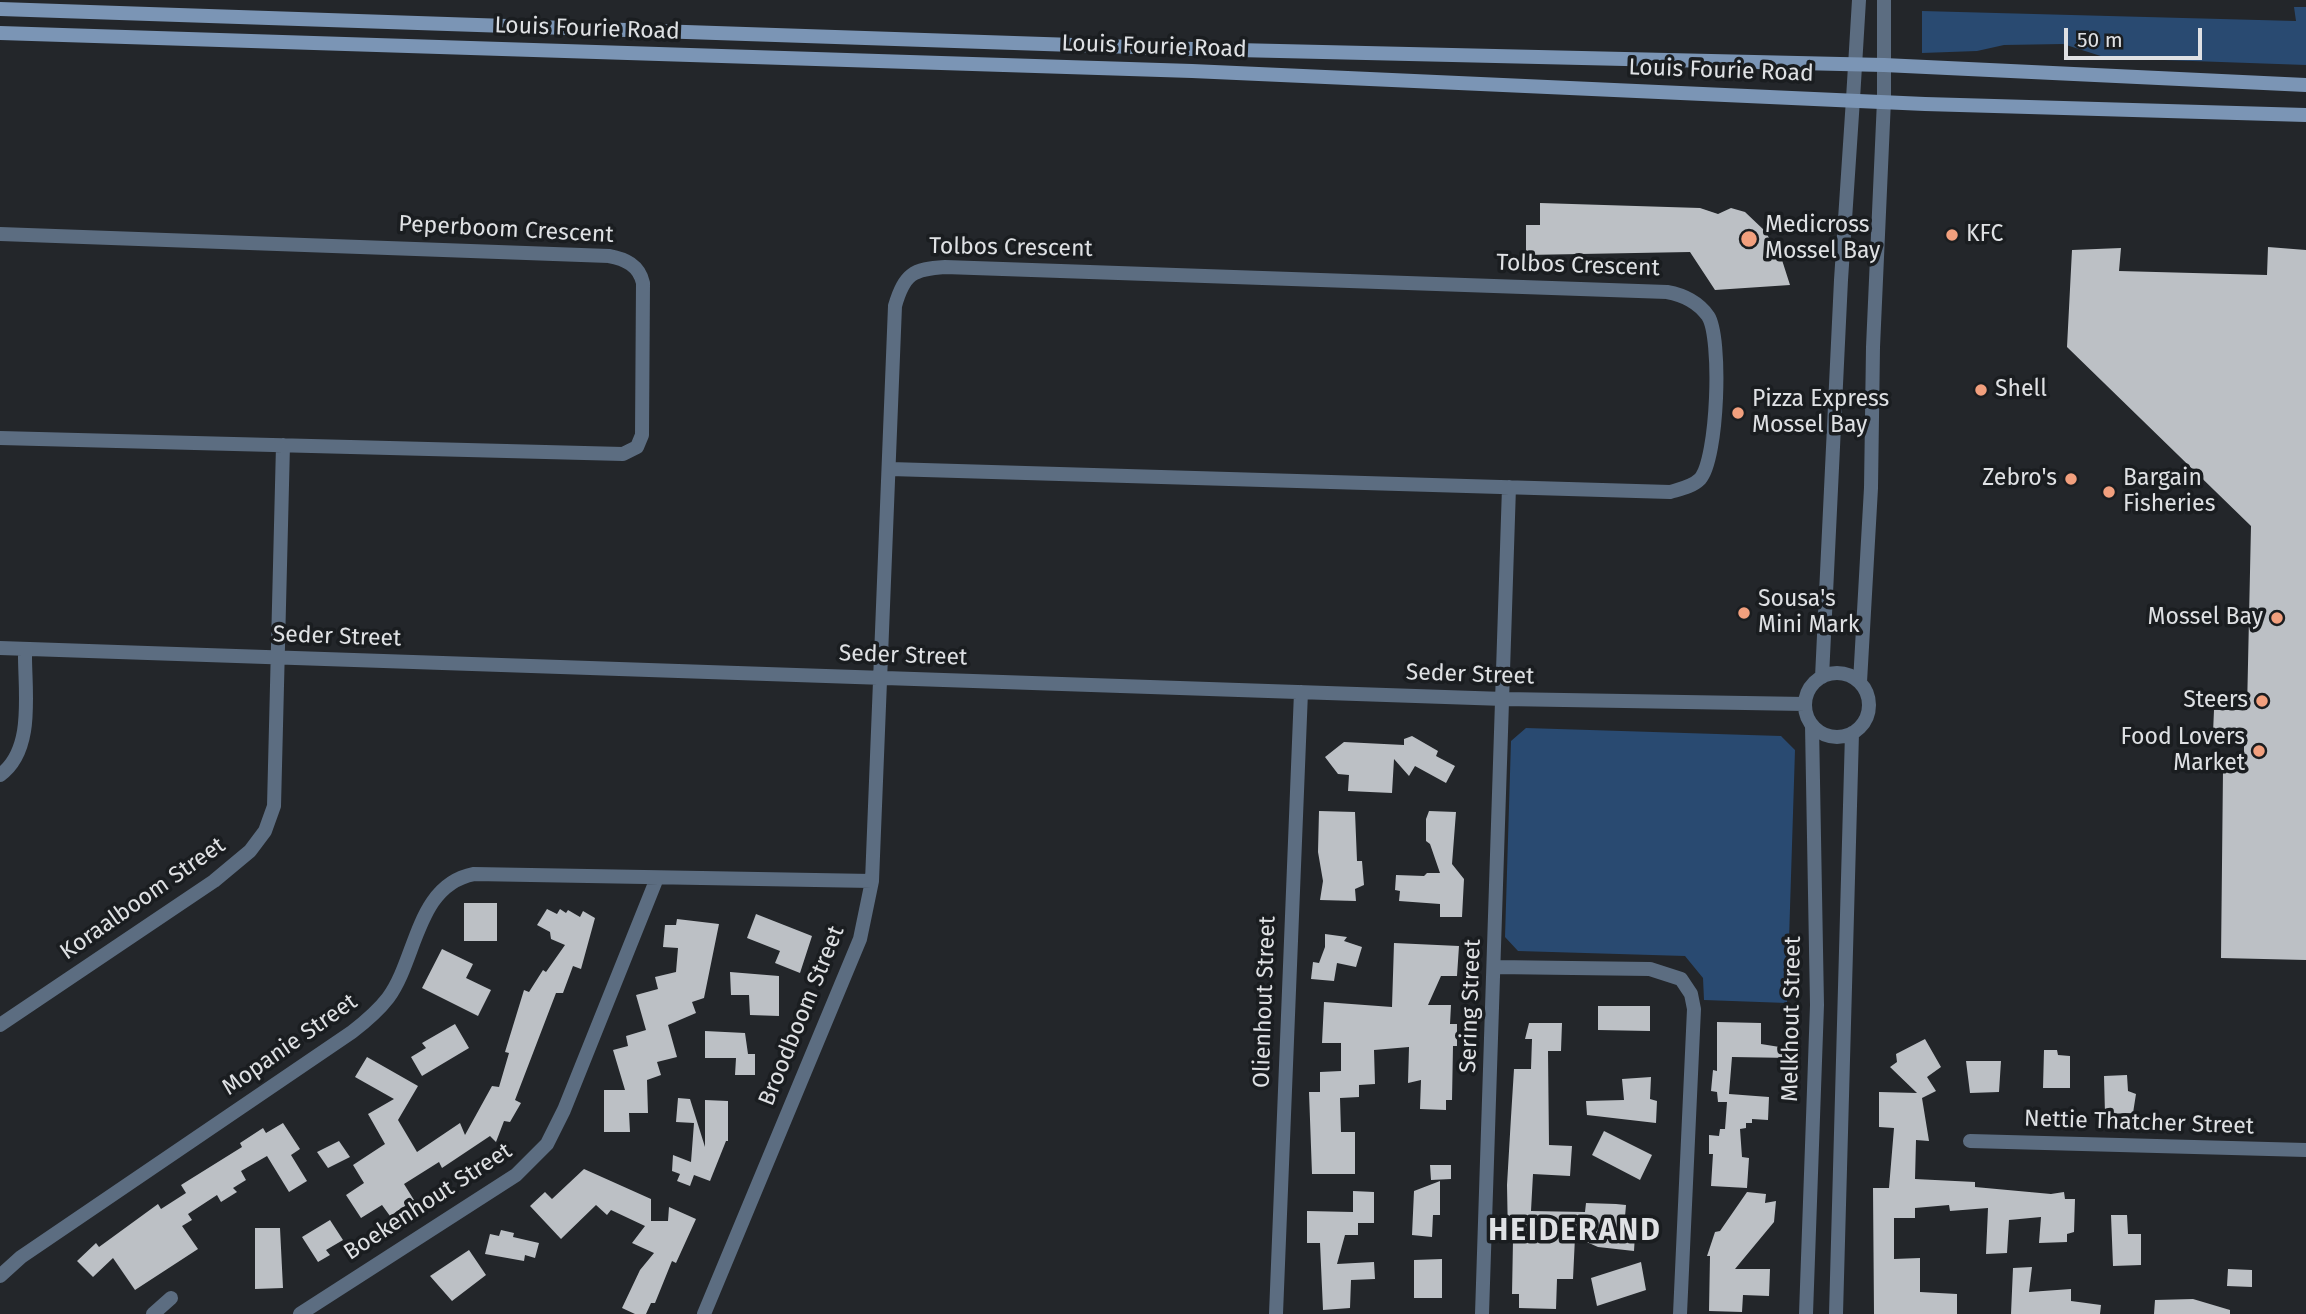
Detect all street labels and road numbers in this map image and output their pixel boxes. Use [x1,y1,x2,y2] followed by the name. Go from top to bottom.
[494,12,680,46] street label: Louis Fourie Road
[1061,30,1247,64] street label: Louis Fourie Road
[1628,54,1814,88] street label: Louis Fourie Road
[398,211,614,249] street label: Peperboom Crescent
[929,233,1093,263] street label: Tolbos Crescent
[1496,249,1660,283] street label: Tolbos Crescent
[272,621,402,653] street label: Seder Street
[838,640,968,672] street label: Seder Street
[1405,659,1535,691] street label: Seder Street
[55,832,231,966] street label: Koraalboom Street
[1248,915,1282,1089] street label: Olienhout Street
[753,922,851,1110] street label: Broodboom Street
[1777,936,1807,1102] street label: Melkhout Street
[1455,938,1487,1074] street label: Sering Street
[217,988,363,1102] street label: Mopanie Street
[2023,1105,2255,1141] street label: Nettie Thatcher Street
[339,1137,517,1267] street label: Boekenhout Street

